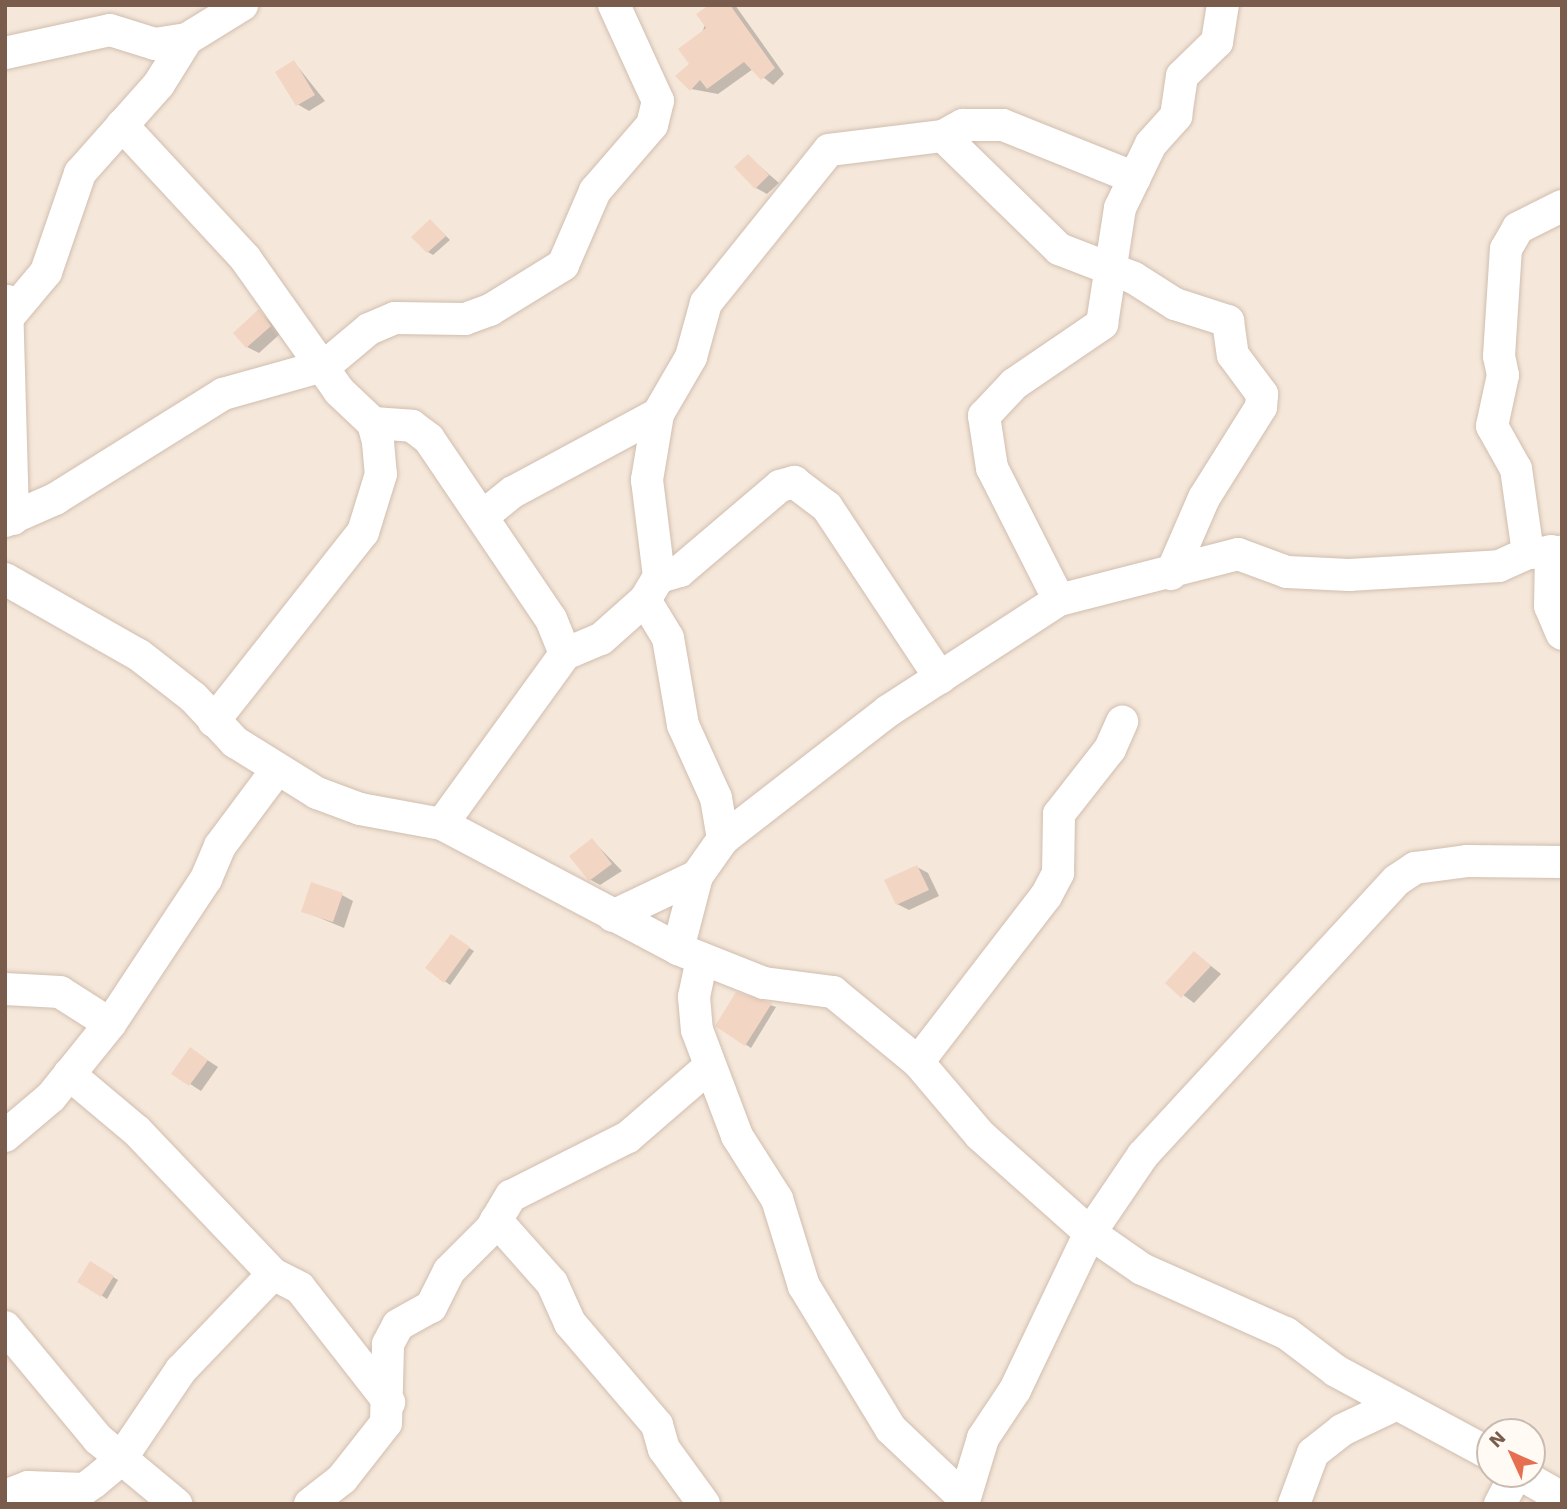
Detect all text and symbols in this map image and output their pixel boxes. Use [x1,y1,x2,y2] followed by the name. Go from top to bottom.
[1476,1418,1546,1488] north arrow
[1484,1426,1510,1452] text: N

